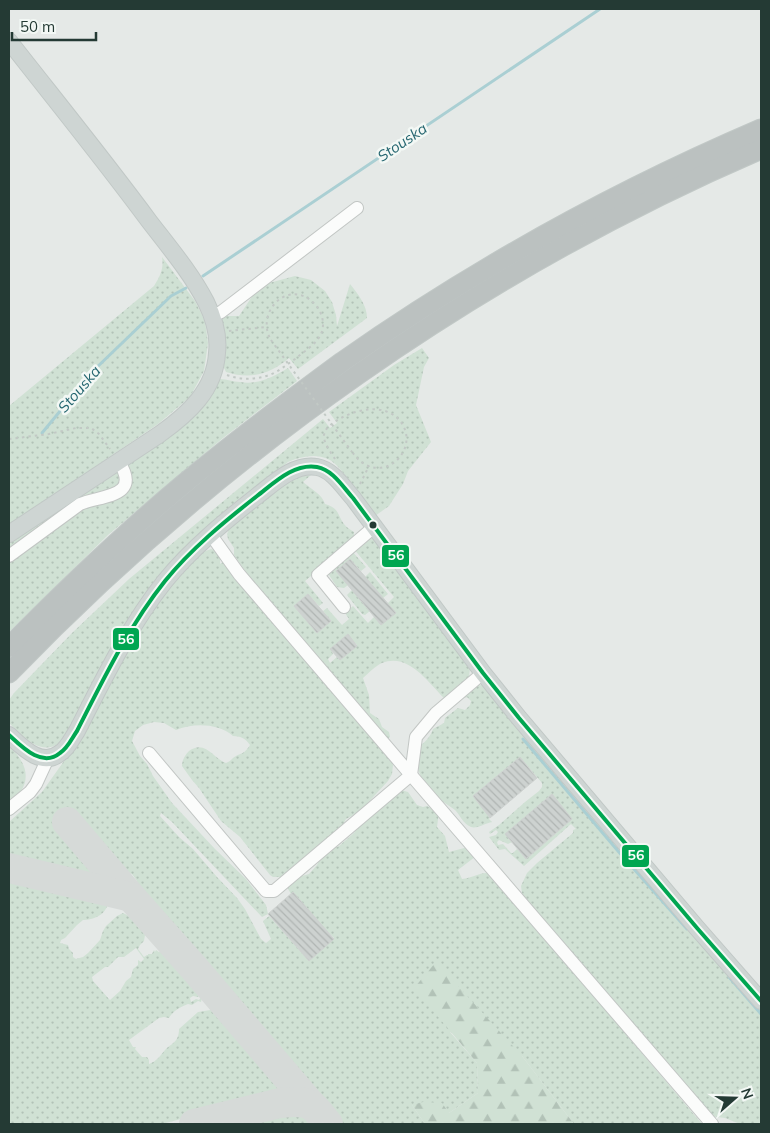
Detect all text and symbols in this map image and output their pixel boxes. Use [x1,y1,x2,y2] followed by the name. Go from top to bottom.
[12,10,96,42] scale bar
[20,17,55,36] text: 50 m
[374,119,430,165] water label: Stouska
[54,362,104,416] water label: Stouska
[368,520,378,530] unlabelled marker
[381,544,410,568] line badge: 56
[388,546,404,564] text: 56
[112,627,140,651] line badge: 56
[118,630,134,648] text: 56
[621,844,650,868] line badge: 56
[628,846,644,864] text: 56
[710,1073,760,1123] north arrow
[737,1086,757,1102] text: N

